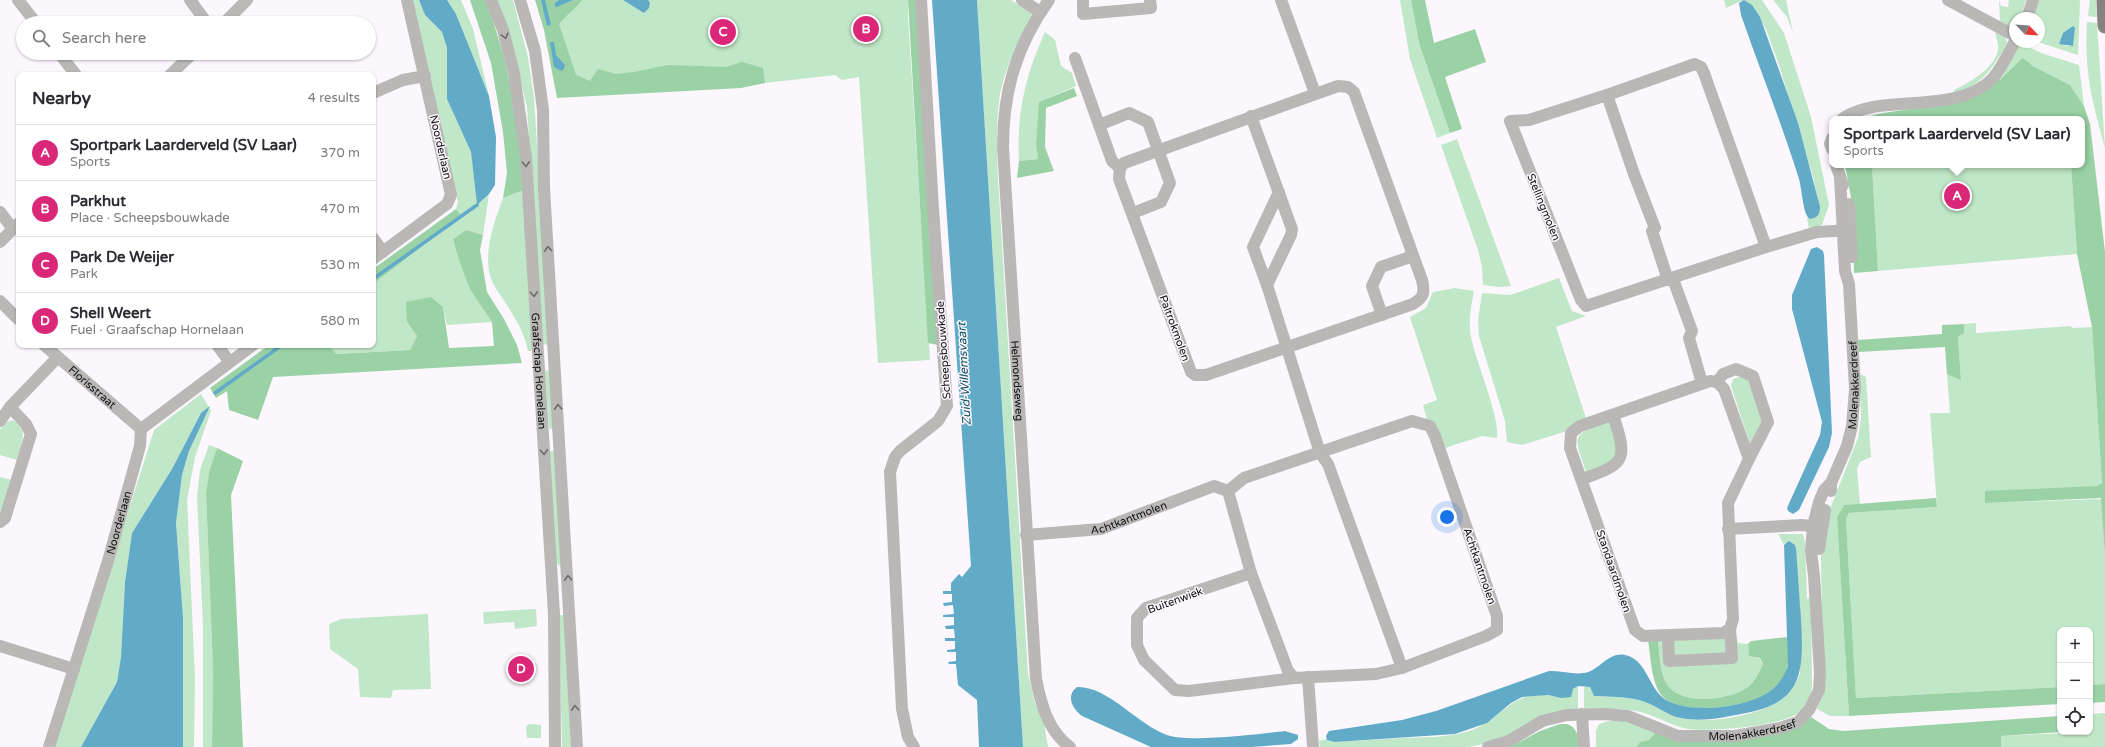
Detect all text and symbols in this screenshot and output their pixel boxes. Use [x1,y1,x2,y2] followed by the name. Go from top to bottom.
[2009,12,2045,48] north arrow
[853,14,879,44] pin: B
[16,16,376,60] search box
[710,17,736,47] pin: C
[30,27,52,49] icon: search
[62,29,146,47] text: Search here
[500,32,509,39] one-way arrow
[32,88,91,109] text: Nearby
[308,90,360,106] text: 4 results
[427,114,454,180] street label: Noorderlaan
[1829,116,2085,168] popup
[1844,125,2070,143] text: Sportpark Laarderveld (SV Laar)
[70,136,297,154] text: Sportpark Laarderveld (SV Laar)
[1844,143,1884,159] text: Sports
[40,145,50,161] text: A
[320,145,360,161] text: 370 m
[70,154,110,170] text: Sports
[522,161,531,167] one-way arrow
[1524,172,1563,243] street label: Stellingmolen
[1944,181,1970,211] pin: A
[70,192,126,210] text: Parkhut
[40,201,50,217] text: B
[320,201,360,217] text: 470 m
[70,210,230,226] text: Place · Scheepsbouwkade
[544,246,553,252] one-way arrow
[70,248,174,266] text: Park De Weijer
[40,257,50,273] text: C
[320,257,360,273] text: 530 m
[70,266,98,282] text: Park
[529,291,538,297] one-way arrow
[1157,293,1193,363] street label: Paltrokmolen
[934,300,953,399] street label: Scheepsbouwkade
[70,304,151,322] text: Shell Weert
[529,312,549,430] street label: Graafschap Hornelaan
[40,313,50,329] text: D
[320,313,360,329] text: 580 m
[954,321,974,426] water label: Zuid-Willemsvaart
[70,322,244,338] text: Fuel · Graafschap Hornelaan
[1846,339,1862,430] street label: Molenakkerdreef
[1008,340,1026,422] street label: Helmondseweg
[66,363,118,411] street label: Florisstraat
[553,404,562,410] one-way arrow
[539,449,548,455] one-way arrow
[104,489,134,556] street label: Noorderlaan
[1090,499,1169,537] street label: Achtkantmolen
[1437,507,1457,527] your location
[1460,526,1499,606] street label: Achtkantmolen
[1593,528,1634,614] street label: Standaardmolen
[564,575,573,581] one-way arrow
[1146,585,1204,616] street label: Buitenwiek
[2057,627,2093,735] map controls
[2057,627,2093,663] button: +
[508,654,534,684] pin: D
[2057,663,2093,699] button: −
[2057,699,2093,735] button: locate
[571,705,580,711] one-way arrow
[1708,717,1799,743] street label: Molenakkerdreef

